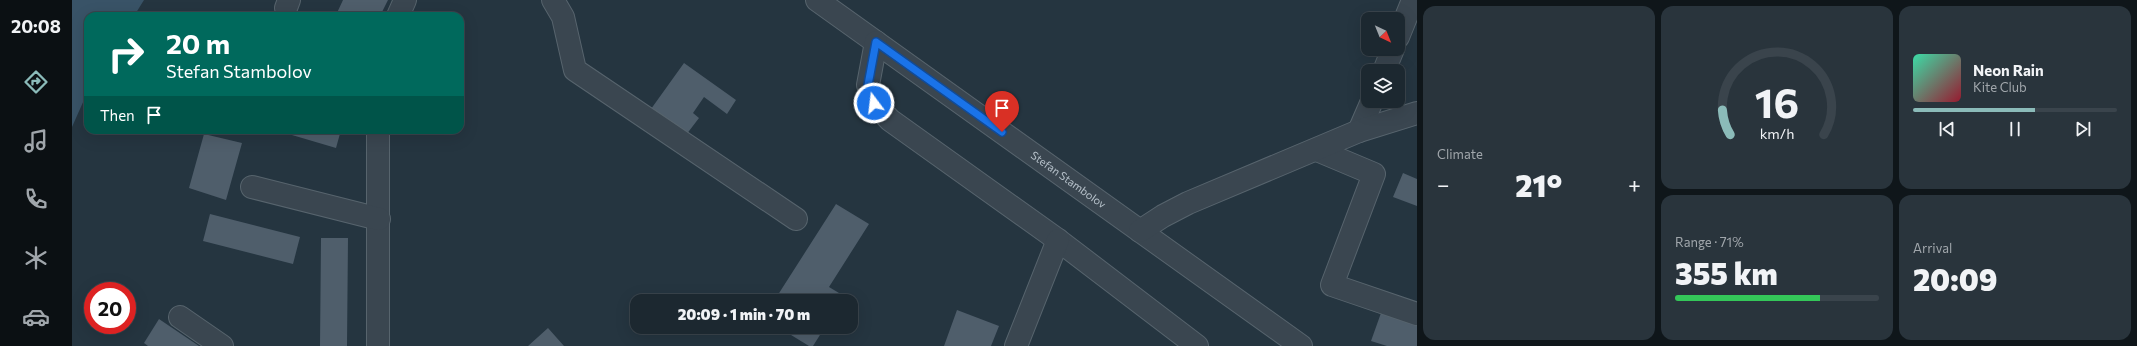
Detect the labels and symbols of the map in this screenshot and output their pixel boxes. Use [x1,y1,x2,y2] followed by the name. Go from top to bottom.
[1361,12,1405,56] north arrow
[853,82,895,124] position arrow
[985,91,1019,132] pin
[1029,148,1109,211] street label: Stefan Stambolov
[84,282,136,334] speed limit sign: 20

